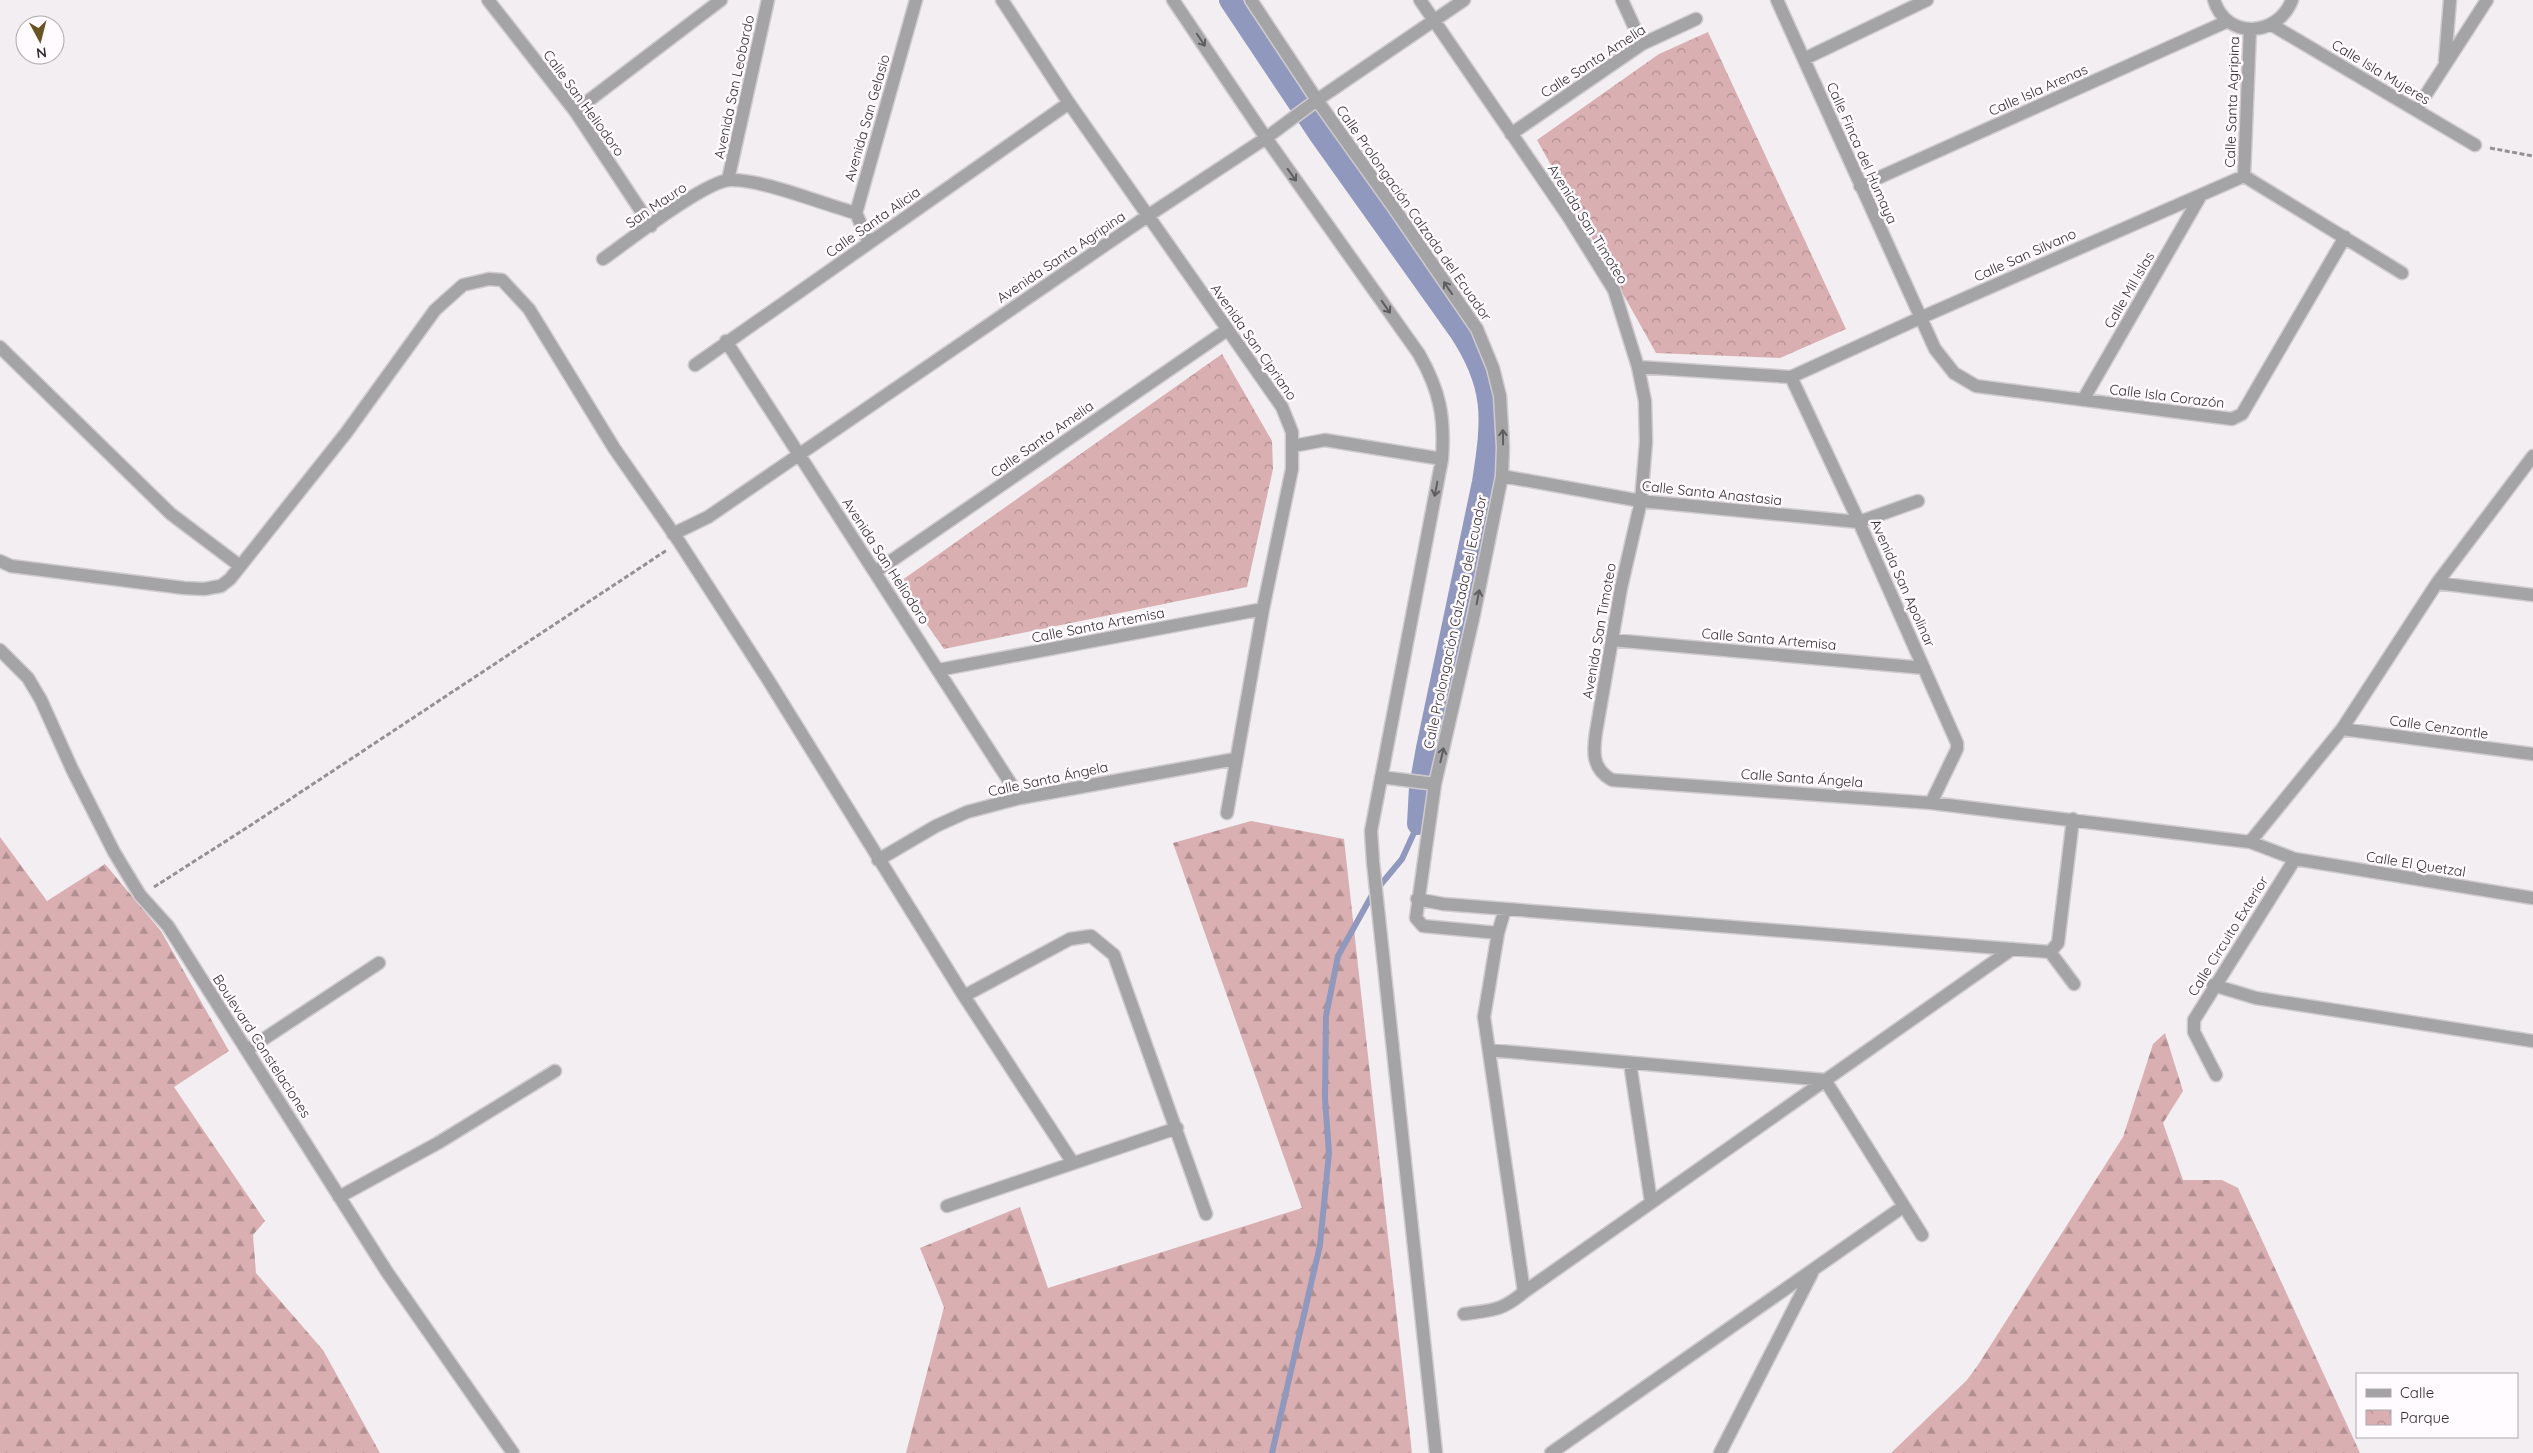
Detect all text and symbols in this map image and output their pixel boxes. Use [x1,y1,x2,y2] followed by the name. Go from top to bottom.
[710,13,758,161] street label: Avenida San Leobardo
[15,15,65,65] north arrow
[1537,20,1649,102] street label: Calle Santa Amelia
[1196,33,1206,47] one-way arrow
[2328,35,2434,109] street label: Calle Isla Mujeres
[2221,36,2243,168] street label: Calle Santa Agripina
[35,43,48,62] text: N
[539,46,629,160] street label: Calle San Heliodoro
[840,52,894,184] street label: Avenida San Gelasio
[1986,60,2090,120] street label: Calle Isla Arenas
[1823,79,1901,227] street label: Calle Finca del Humaya
[1332,102,1496,325] street label: Calle Prolongación Calzada del Ecuador
[1544,161,1632,287] street label: Avenida San Timoteo
[1287,167,1297,181] one-way arrow
[622,178,690,232] street label: San Mauro
[822,183,924,261] street label: Calle Santa Alicia
[993,207,1129,307] street label: Avenida Santa Agripina
[1971,224,2079,286] street label: Calle San Silvano
[2100,248,2158,332] street label: Calle Mil Islas
[1207,280,1301,404] street label: Avenida San Cipriano
[1443,281,1453,295] one-way arrow
[1381,300,1392,314] one-way arrow
[2108,380,2226,412] street label: Calle Isla Corazón
[987,397,1097,481] street label: Calle Santa Amelia
[1498,429,1508,446] one-way arrow
[1641,477,1783,509] street label: Calle Santa Anastasia
[1430,480,1440,496] one-way arrow
[1419,493,1491,751] street label: Calle Prolongación Calzada del Ecuador
[838,494,934,628] street label: Avenida San Heliodoro
[1867,516,1940,650] street label: Avenida San Apolinar
[1578,562,1620,700] street label: Avenida San Timoteo
[1473,589,1483,605] one-way arrow
[1030,603,1166,647] street label: Calle Santa Artemisa
[1701,624,1837,654] street label: Calle Santa Artemisa
[2388,711,2490,743] street label: Calle Cenzontle
[1438,748,1447,764] one-way arrow
[986,757,1110,801] street label: Calle Santa Ángela
[1740,765,1864,791] street label: Calle Santa Ángela
[2365,847,2467,881] street label: Calle El Quetzal
[2184,872,2273,999] street label: Calle Circuito Exterior
[209,971,315,1121] street label: Boulevard Constelaciones
[2356,1373,2518,1438] legend
[2400,1383,2434,1402] text: Calle
[2400,1408,2450,1427] text: Parque

